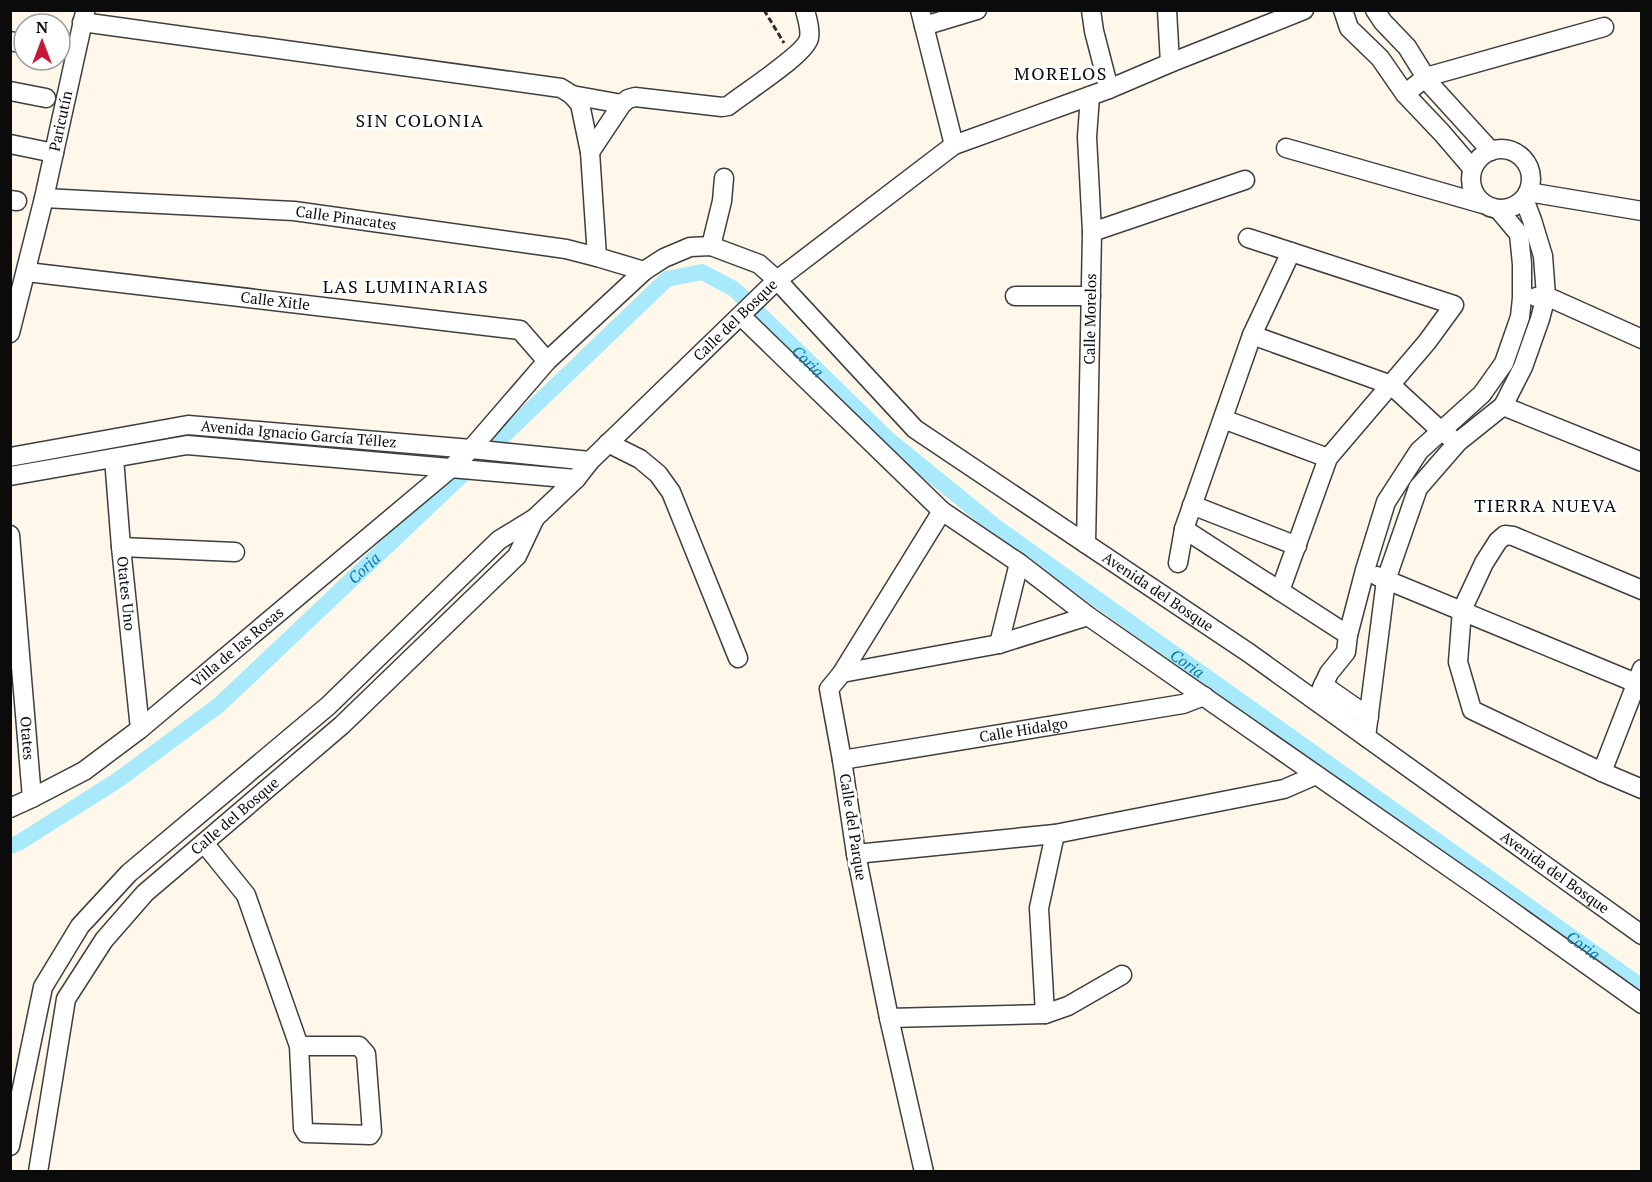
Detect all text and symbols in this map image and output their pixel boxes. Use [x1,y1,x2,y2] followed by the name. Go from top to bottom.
[12,12,72,72] north arrow
[36,16,48,38] text: N
[1014,61,1108,85] district label: MORELOS
[44,89,76,153] street label: Paricutín
[355,108,485,132] district label: SIN COLONIA
[295,200,398,234] street label: Calle Pinacates
[1078,273,1100,365] street label: Calle Morelos
[323,274,489,298] district label: LAS LUMINARIAS
[688,274,781,365] street label: Calle del Bosque
[240,286,311,314] street label: Calle Xitle
[787,340,829,382] water label: Coria
[200,415,397,452] street label: Avenida Ignacio García Téllez
[1474,493,1618,517] district label: TIERRA NUEVA
[343,547,385,589] water label: Coria
[1099,547,1218,635] street label: Avenida del Bosque
[113,555,141,632] street label: Otates Uno
[186,602,287,691] street label: Villa de las Rosas
[1166,644,1209,683] water label: Coria
[978,712,1069,746] street label: Calle Hidalgo
[16,716,40,761] street label: Otates
[186,772,283,859] street label: Calle del Bosque
[836,772,872,882] street label: Calle del Parque
[1497,826,1614,917] street label: Avenida del Bosque
[1562,925,1605,965] water label: Coria

